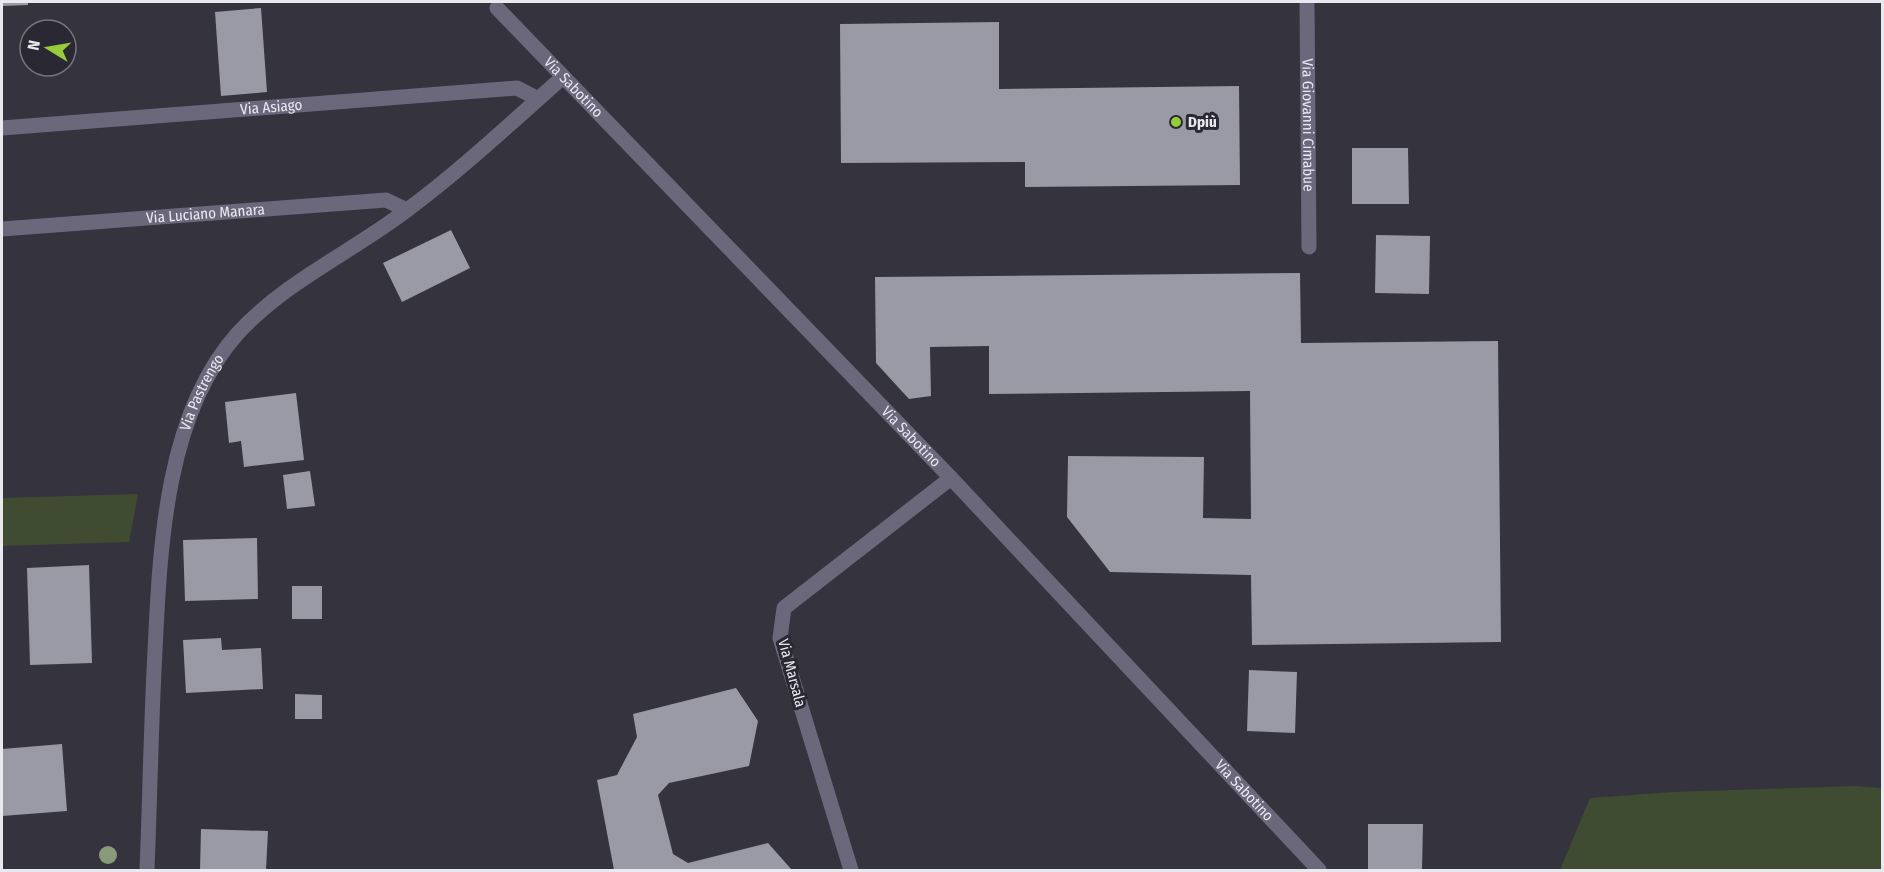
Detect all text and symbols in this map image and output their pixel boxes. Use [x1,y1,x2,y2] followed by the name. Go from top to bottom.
[18,18,78,78] north arrow
[24,39,44,52] text: N
[540,53,607,121] street label: Via Sabotino
[1298,58,1318,192] street label: Via Giovanni Cimabue
[239,96,303,118] street label: Via Asiago
[1188,113,1217,131] place label: Dpiù
[1169,115,1183,129] marker: Dpiù
[145,200,265,227] street label: Via Luciano Manara
[176,351,228,433] street label: Via Pastrengo
[878,403,945,471] street label: Via Sabotino
[774,637,810,709] street label: Via Marsala
[1211,756,1277,825] street label: Via Sabotino

